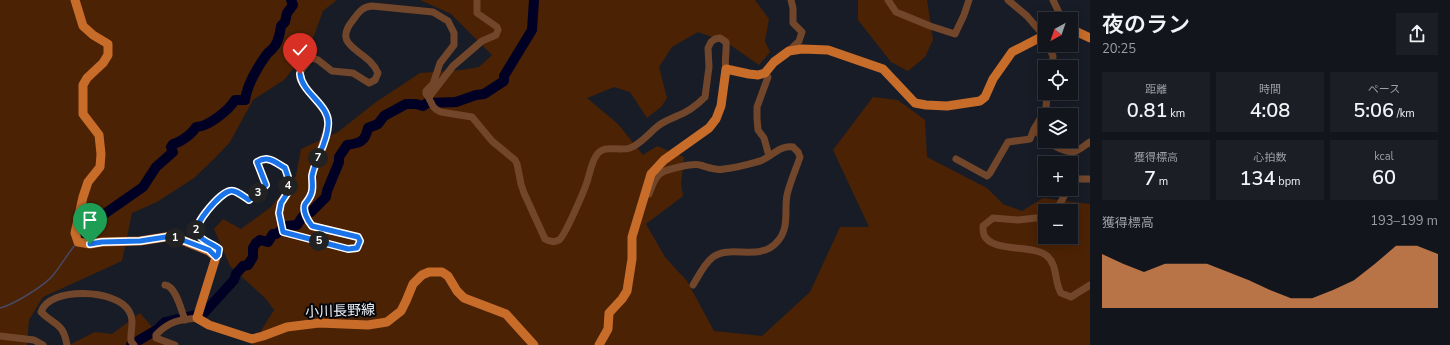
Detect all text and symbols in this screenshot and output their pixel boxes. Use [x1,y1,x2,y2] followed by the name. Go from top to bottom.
[1102,10,1190,40] text: 夜のラン
[1038,12,1078,52] north arrow
[1038,12,1078,244] map controls
[1396,13,1438,55] button: share
[283,33,317,74] pin
[289,39,311,61] icon: check
[1102,40,1136,58] text: 20:25
[1038,60,1078,100] button: locate
[1145,82,1167,97] text: 距離
[1259,82,1281,97] text: 時間
[1368,82,1400,97] text: ペース
[1127,97,1168,124] text: 0.81
[1250,97,1290,124] text: 4:08
[1353,97,1394,124] text: 5:06
[1168,106,1185,121] text: km
[1394,106,1415,121] text: /km
[1038,108,1078,148] button: layers
[308,148,328,168] pin: 7
[1374,149,1394,164] text: kcal
[315,150,321,165] text: 7
[1134,150,1178,165] text: 獲得標高
[1254,150,1287,165] text: 心拍数
[1038,156,1078,196] button: +
[1372,164,1396,191] text: 60
[1144,165,1156,192] text: 7
[1239,165,1275,192] text: 134
[1156,174,1168,189] text: m
[1275,174,1301,189] text: bpm
[278,176,298,196] pin: 4
[285,178,291,193] text: 4
[248,183,268,203] pin: 3
[255,185,261,200] text: 3
[73,203,107,244] pin
[1038,204,1078,244] button: −
[79,209,101,231] icon: arrive
[1370,212,1438,230] text: 193–199 m
[1102,214,1154,232] text: 獲得標高
[186,220,206,240] pin: 2
[193,222,199,237] text: 2
[165,228,185,248] pin: 1
[172,230,178,245] text: 1
[309,231,329,251] pin: 5
[316,233,322,248] text: 5
[305,300,375,322] street label: 小川長野線

